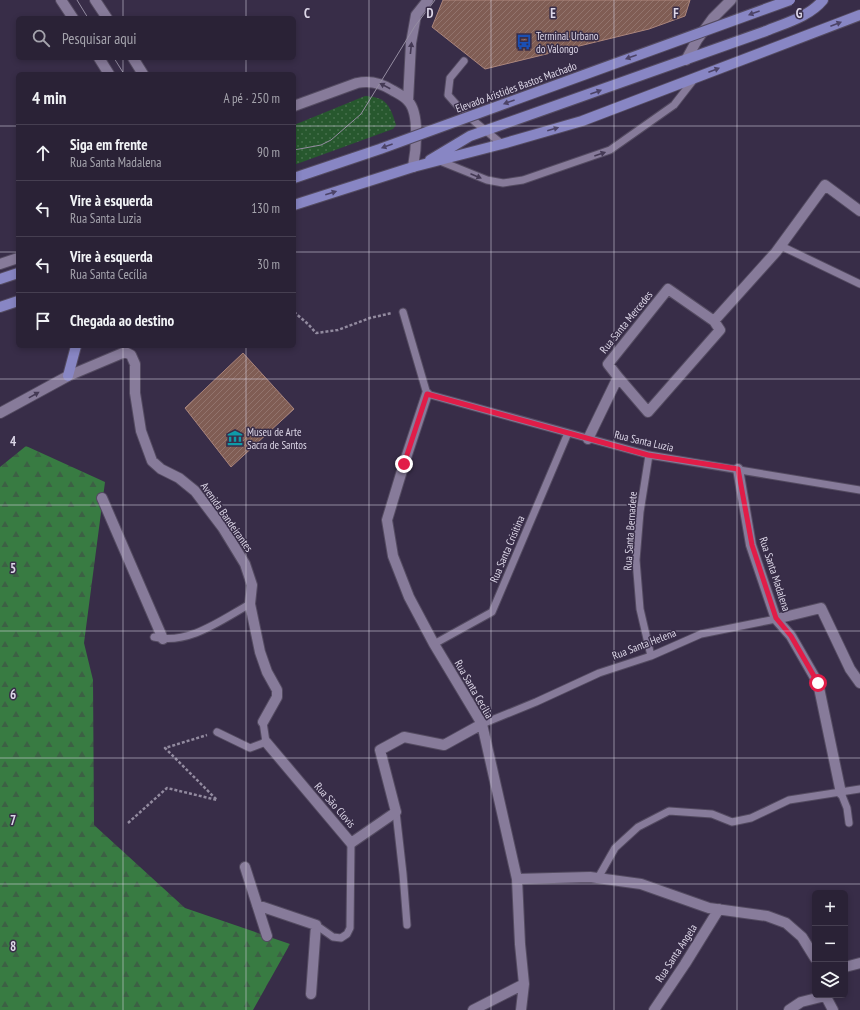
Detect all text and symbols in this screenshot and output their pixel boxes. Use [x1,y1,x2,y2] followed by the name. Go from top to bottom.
[304,5,310,22] text: C
[427,5,434,22] text: D
[550,5,556,22] text: E
[673,5,679,22] text: F
[796,5,803,22] text: G
[747,11,759,17] one-way arrow
[16,16,296,60] search box
[830,21,842,27] one-way arrow
[30,27,52,49] icon: search
[62,29,136,48] text: Pesquisar aqui
[536,29,599,56] place label: Terminal Urbano do Valongo
[515,33,533,51] bus stop icon: Terminal Urbano do Valongo
[408,42,414,54] one-way arrow
[625,55,637,61] one-way arrow
[453,58,579,115] street label: Elevado Aristides Bastos Machado
[709,67,721,73] one-way arrow
[379,83,391,90] one-way arrow
[32,87,66,109] text: 4 min
[590,89,602,95] one-way arrow
[223,90,280,107] text: A pé · 250 m
[503,99,515,105] one-way arrow
[547,126,559,132] one-way arrow
[70,135,148,154] text: Siga em frente
[32,142,54,164] icon: ahead
[257,144,280,161] text: 90 m
[381,144,393,150] one-way arrow
[594,150,606,156] one-way arrow
[70,154,161,171] text: Rua Santa Madalena
[470,173,482,179] one-way arrow
[326,190,338,196] one-way arrow
[70,191,153,210] text: Vire à esquerda
[32,198,54,220] icon: left
[251,200,280,217] text: 130 m
[70,210,141,227] text: Rua Santa Luzia
[70,247,153,266] text: Vire à esquerda
[32,254,54,276] icon: left
[257,256,280,273] text: 30 m
[70,266,147,283] text: Rua Santa Cecília
[597,288,656,356] street label: Rua Santa Mercedes
[32,310,54,332] icon: arrive
[70,311,174,330] text: Chegada ao destino
[28,391,40,398] one-way arrow
[247,425,307,452] place label: Museu de Arte Sacra de Santos
[613,427,675,455] street label: Rua Santa Luzia
[226,429,244,447] museum icon: Museu de Arte Sacra de Santos
[10,433,17,450] text: 4
[395,455,413,473] route end
[198,479,256,555] street label: Avenida Bandeirantes
[620,491,640,571] street label: Rua Santa Bernadete
[487,513,527,585] street label: Rua Santa Crisitina
[756,535,794,613] street label: Rua Santa Madalena
[10,560,16,577] text: 5
[610,625,678,663] street label: Rua Santa Helena
[452,657,496,721] street label: Rua Santa Cecília
[809,674,827,692] route start
[10,686,16,703] text: 6
[311,779,359,831] street label: Rua São Clovis
[10,812,16,829] text: 7
[812,890,848,998] map controls
[812,890,848,926] button: +
[652,921,700,985] street label: Rua Santa Angela
[812,926,848,962] button: −
[10,938,16,955] text: 8
[812,962,848,998] button: layers

